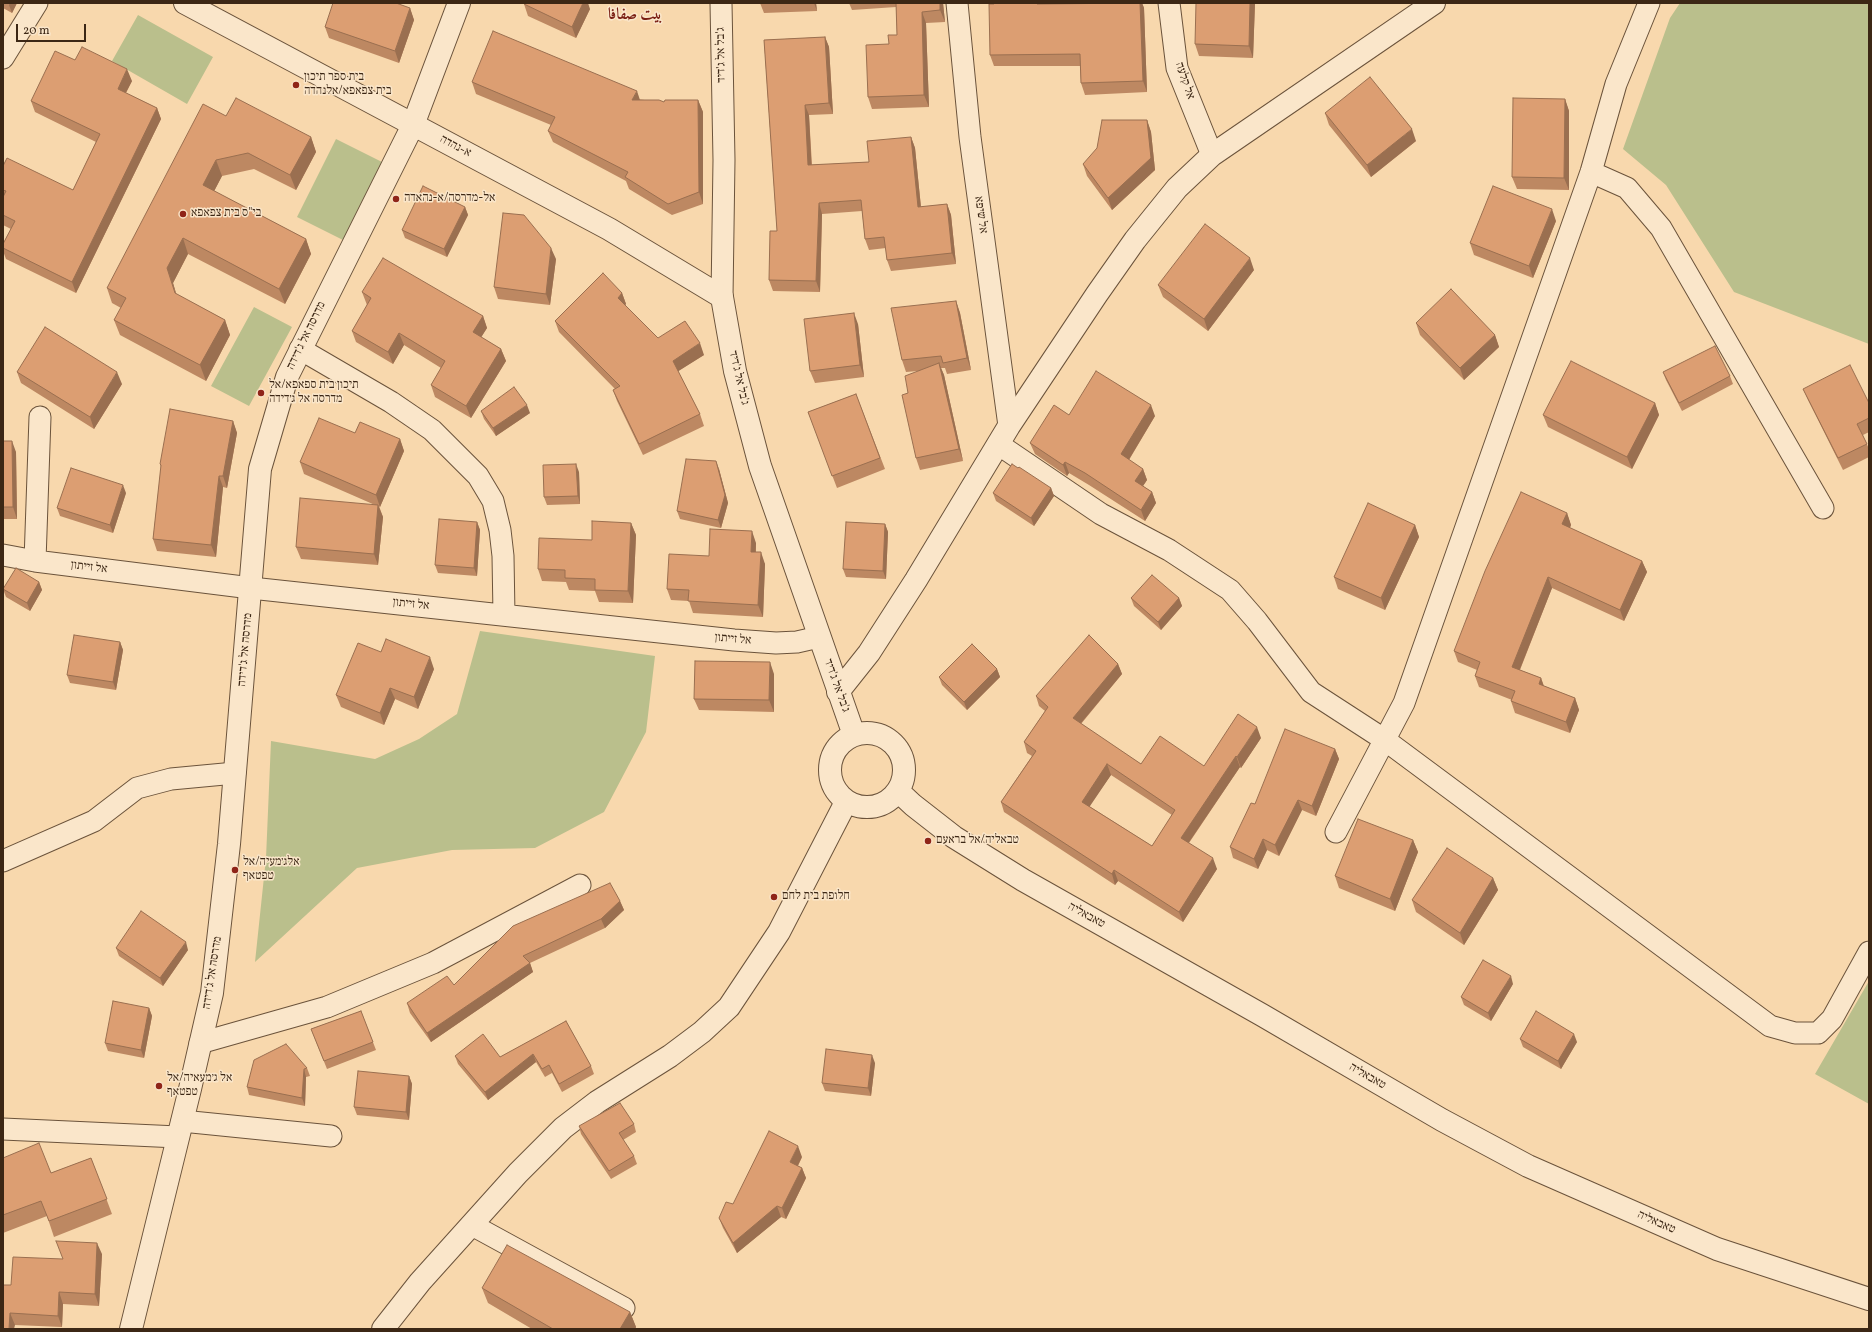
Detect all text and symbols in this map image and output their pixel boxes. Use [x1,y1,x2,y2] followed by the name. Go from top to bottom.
[608,6,662,26] district label: بيت صفافا
[18,16,88,42] scale bar
[23,23,50,39] text: 20 m
[714,27,730,83] street label: ג'בל אל ג'דיד
[1171,60,1197,102] street label: אל קלעה
[304,71,391,99] place label: בית ספר תיכון בית צפאפא/אלנהדה
[291,80,301,90] marker: בית ספר תיכון בית צפאפא/אלנהדה
[437,133,473,161] street label: א-נהדה
[404,192,495,206] place label: אל-מדרסה/א-נהאדה
[391,194,401,204] marker: אל-מדרסה/א-נהאדה
[970,195,990,235] street label: אל שיפא
[191,207,261,221] place label: בי"ס בית צפאפא
[178,209,188,219] marker: בי"ס בית צפאפא
[284,300,330,372] street label: מדרסה אל ג'דידה
[725,349,751,407] street label: ג'בל אל ג'דיד
[269,379,359,407] place label: תיכון בית ספאפא/אל מדרסה אל ג׳דידה
[256,388,266,398] marker: תיכון בית ספאפא/אל מדרסה אל ג׳דידה
[70,559,108,577] street label: אל זייתון
[392,596,430,614] street label: אל זייתון
[236,613,256,687] street label: מדרסה אל ג'דידה
[714,631,752,649] street label: אל זייתון
[820,657,852,715] street label: ג'בל אל ג'דיד
[936,834,1019,848] place label: טבאליה/אל בראעם
[923,836,933,846] marker: טבאליה/אל בראעם
[243,856,300,884] place label: אלג׳מעיה/אל טפטאף
[230,865,240,875] marker: אלג׳מעיה/אל טפטאף
[782,890,850,904] place label: חלופת בית לחם
[769,892,779,902] marker: חלופת בית לחם
[1065,900,1107,932] street label: טאבאליה
[200,935,226,1011] street label: מדרסה אל ג'דידה
[1346,1061,1388,1093] street label: טאבאליה
[167,1072,232,1100] place label: אל ג׳מעאיה/אל טפטאף
[154,1081,164,1091] marker: אל ג׳מעאיה/אל טפטאף
[1635,1208,1677,1238] street label: טאבאליה

